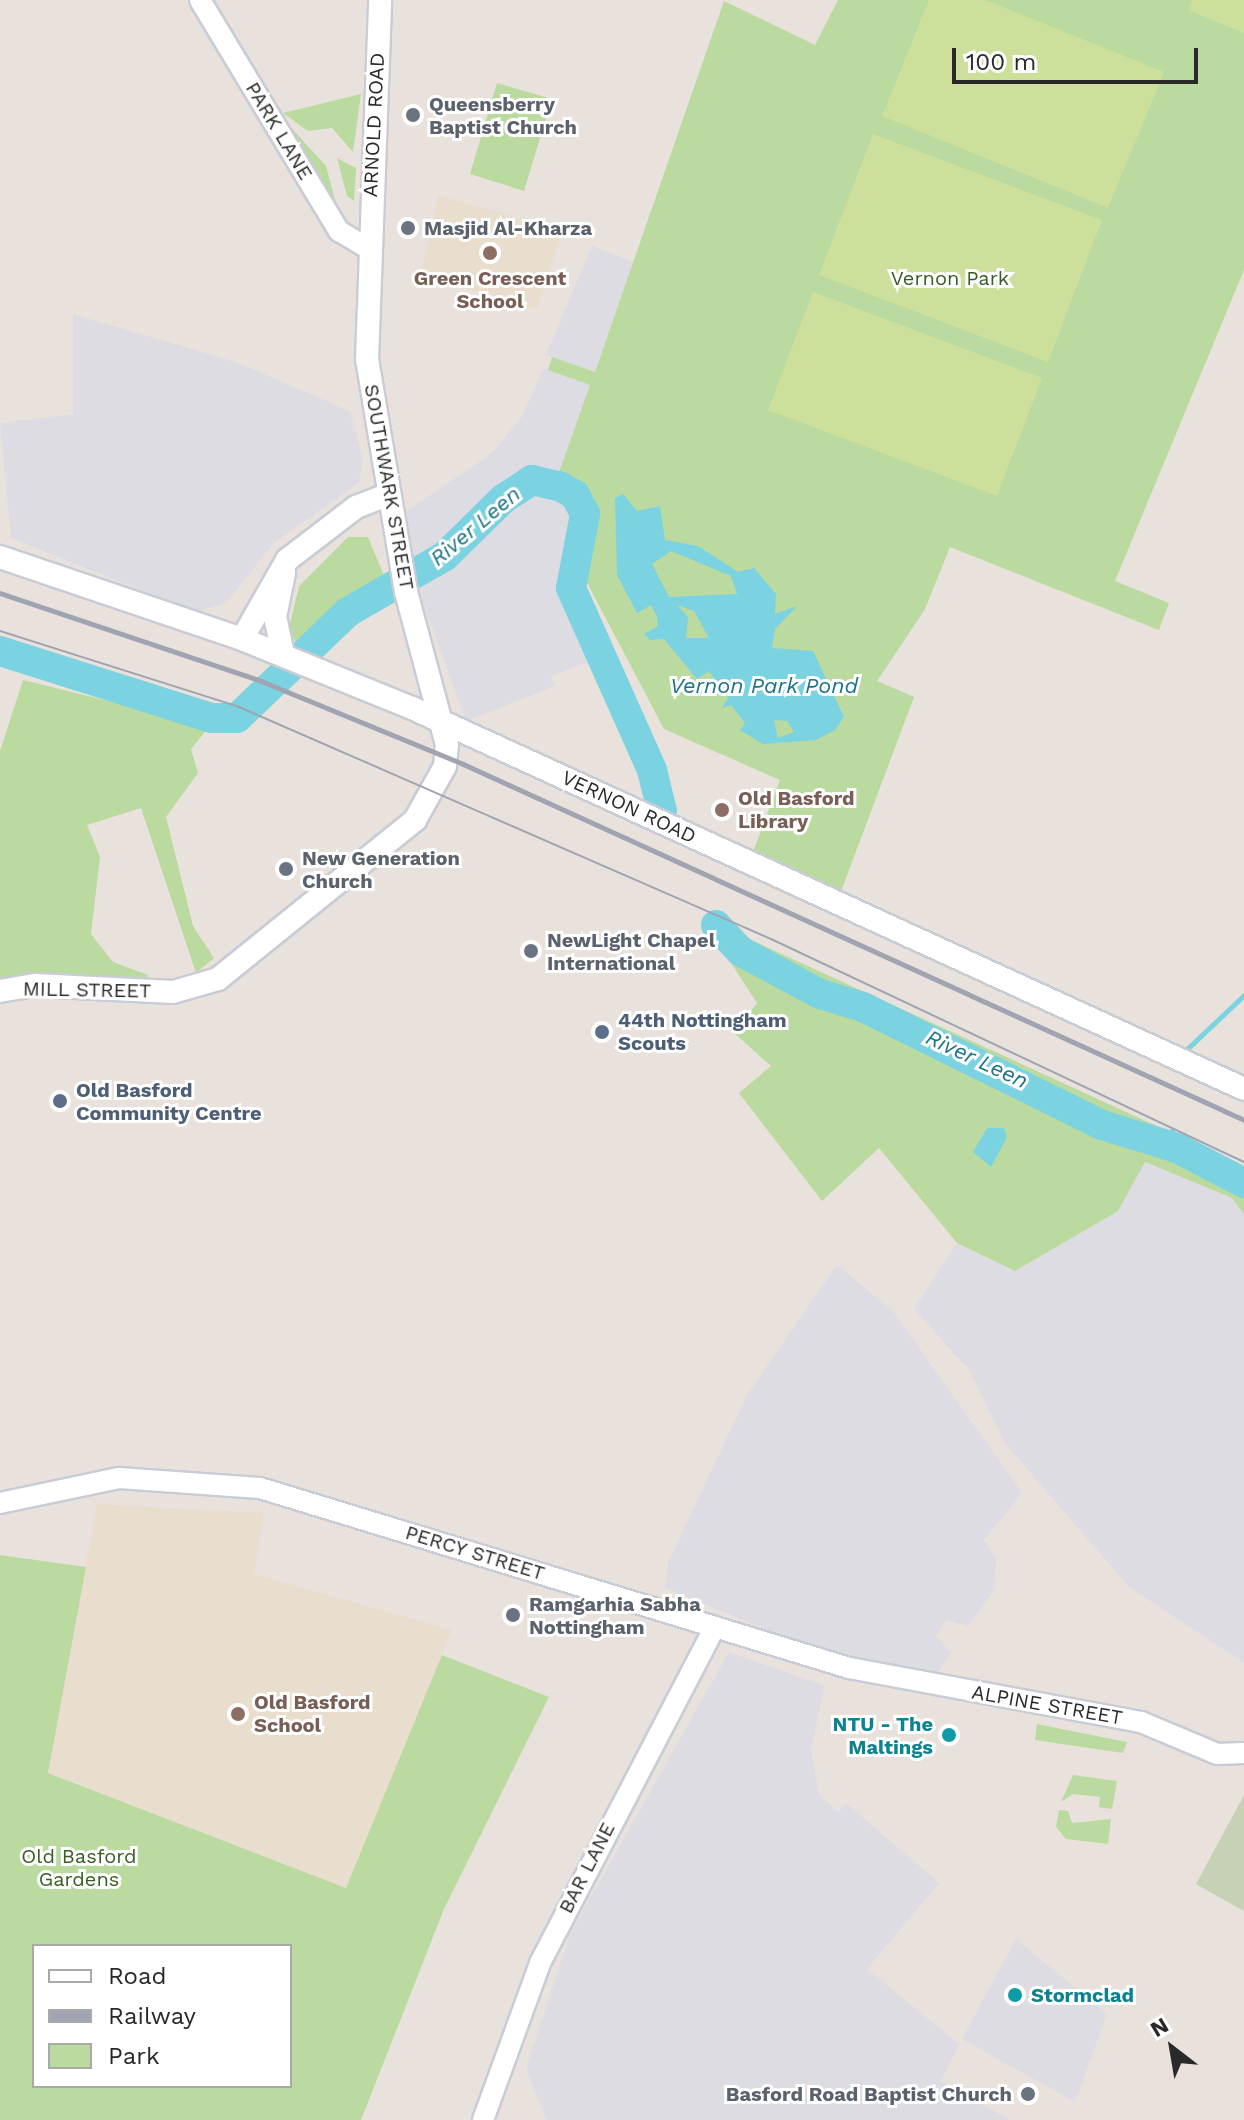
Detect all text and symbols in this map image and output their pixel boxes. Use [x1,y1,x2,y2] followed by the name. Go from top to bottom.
[956,32,1202,82] scale bar
[966,48,1036,76] text: 100 m
[358,52,390,198] street label: ARNOLD ROAD
[240,78,318,184] street label: PARK LANE
[429,92,577,139] place label: Queensberry Baptist Church
[404,106,422,124] marker: Queensberry Baptist Church
[424,216,592,240] place label: Masjid Al-Kharza
[399,219,417,237] marker: Masjid Al-Kharza
[481,244,499,262] marker: Green Crescent School
[414,266,566,313] place label: Green Crescent School
[891,266,1009,290] park label: Vernon Park
[359,382,419,592] street label: SOUTHWARK STREET
[424,481,526,571] water label: River Leen
[670,673,858,699] water label: Vernon Park Pond
[558,765,700,849] street label: VERNON ROAD
[738,786,855,833] place label: Old Basford Library
[713,801,731,819] marker: Old Basford Library
[302,846,460,893] place label: New Generation Church
[277,860,295,878] marker: New Generation Church
[547,928,715,975] place label: NewLight Chapel International
[522,942,540,960] marker: NewLight Chapel International
[22,977,152,1003] street label: MILL STREET
[618,1008,787,1055] place label: 44th Nottingham Scouts
[593,1023,611,1041] marker: 44th Nottingham Scouts
[922,1024,1032,1094] water label: River Leen
[76,1078,262,1125] place label: Old Basford Community Centre
[51,1092,69,1110] marker: Old Basford Community Centre
[402,1520,548,1586] street label: PERCY STREET
[529,1592,701,1639] place label: Ramgarhia Sabha Nottingham
[504,1606,522,1624] marker: Ramgarhia Sabha Nottingham
[970,1680,1124,1730] street label: ALPINE STREET
[254,1690,371,1737] place label: Old Basford School
[229,1705,247,1723] marker: Old Basford School
[832,1712,933,1759] place label: NTU - The Maltings
[940,1726,958,1744] marker: NTU - The Maltings
[554,1819,620,1917] street label: BAR LANE
[21,1844,137,1891] park label: Old Basford Gardens
[32,1944,292,2088] legend
[108,1962,167,1990] text: Road
[1031,1983,1134,2007] place label: Stormclad
[1006,1986,1024,2004] marker: Stormclad
[108,2002,196,2030] text: Railway
[1132,2008,1212,2088] north arrow
[1146,2012,1173,2042] text: N
[108,2042,160,2070] text: Park
[726,2082,1012,2106] place label: Basford Road Baptist Church
[1019,2085,1037,2103] marker: Basford Road Baptist Church

